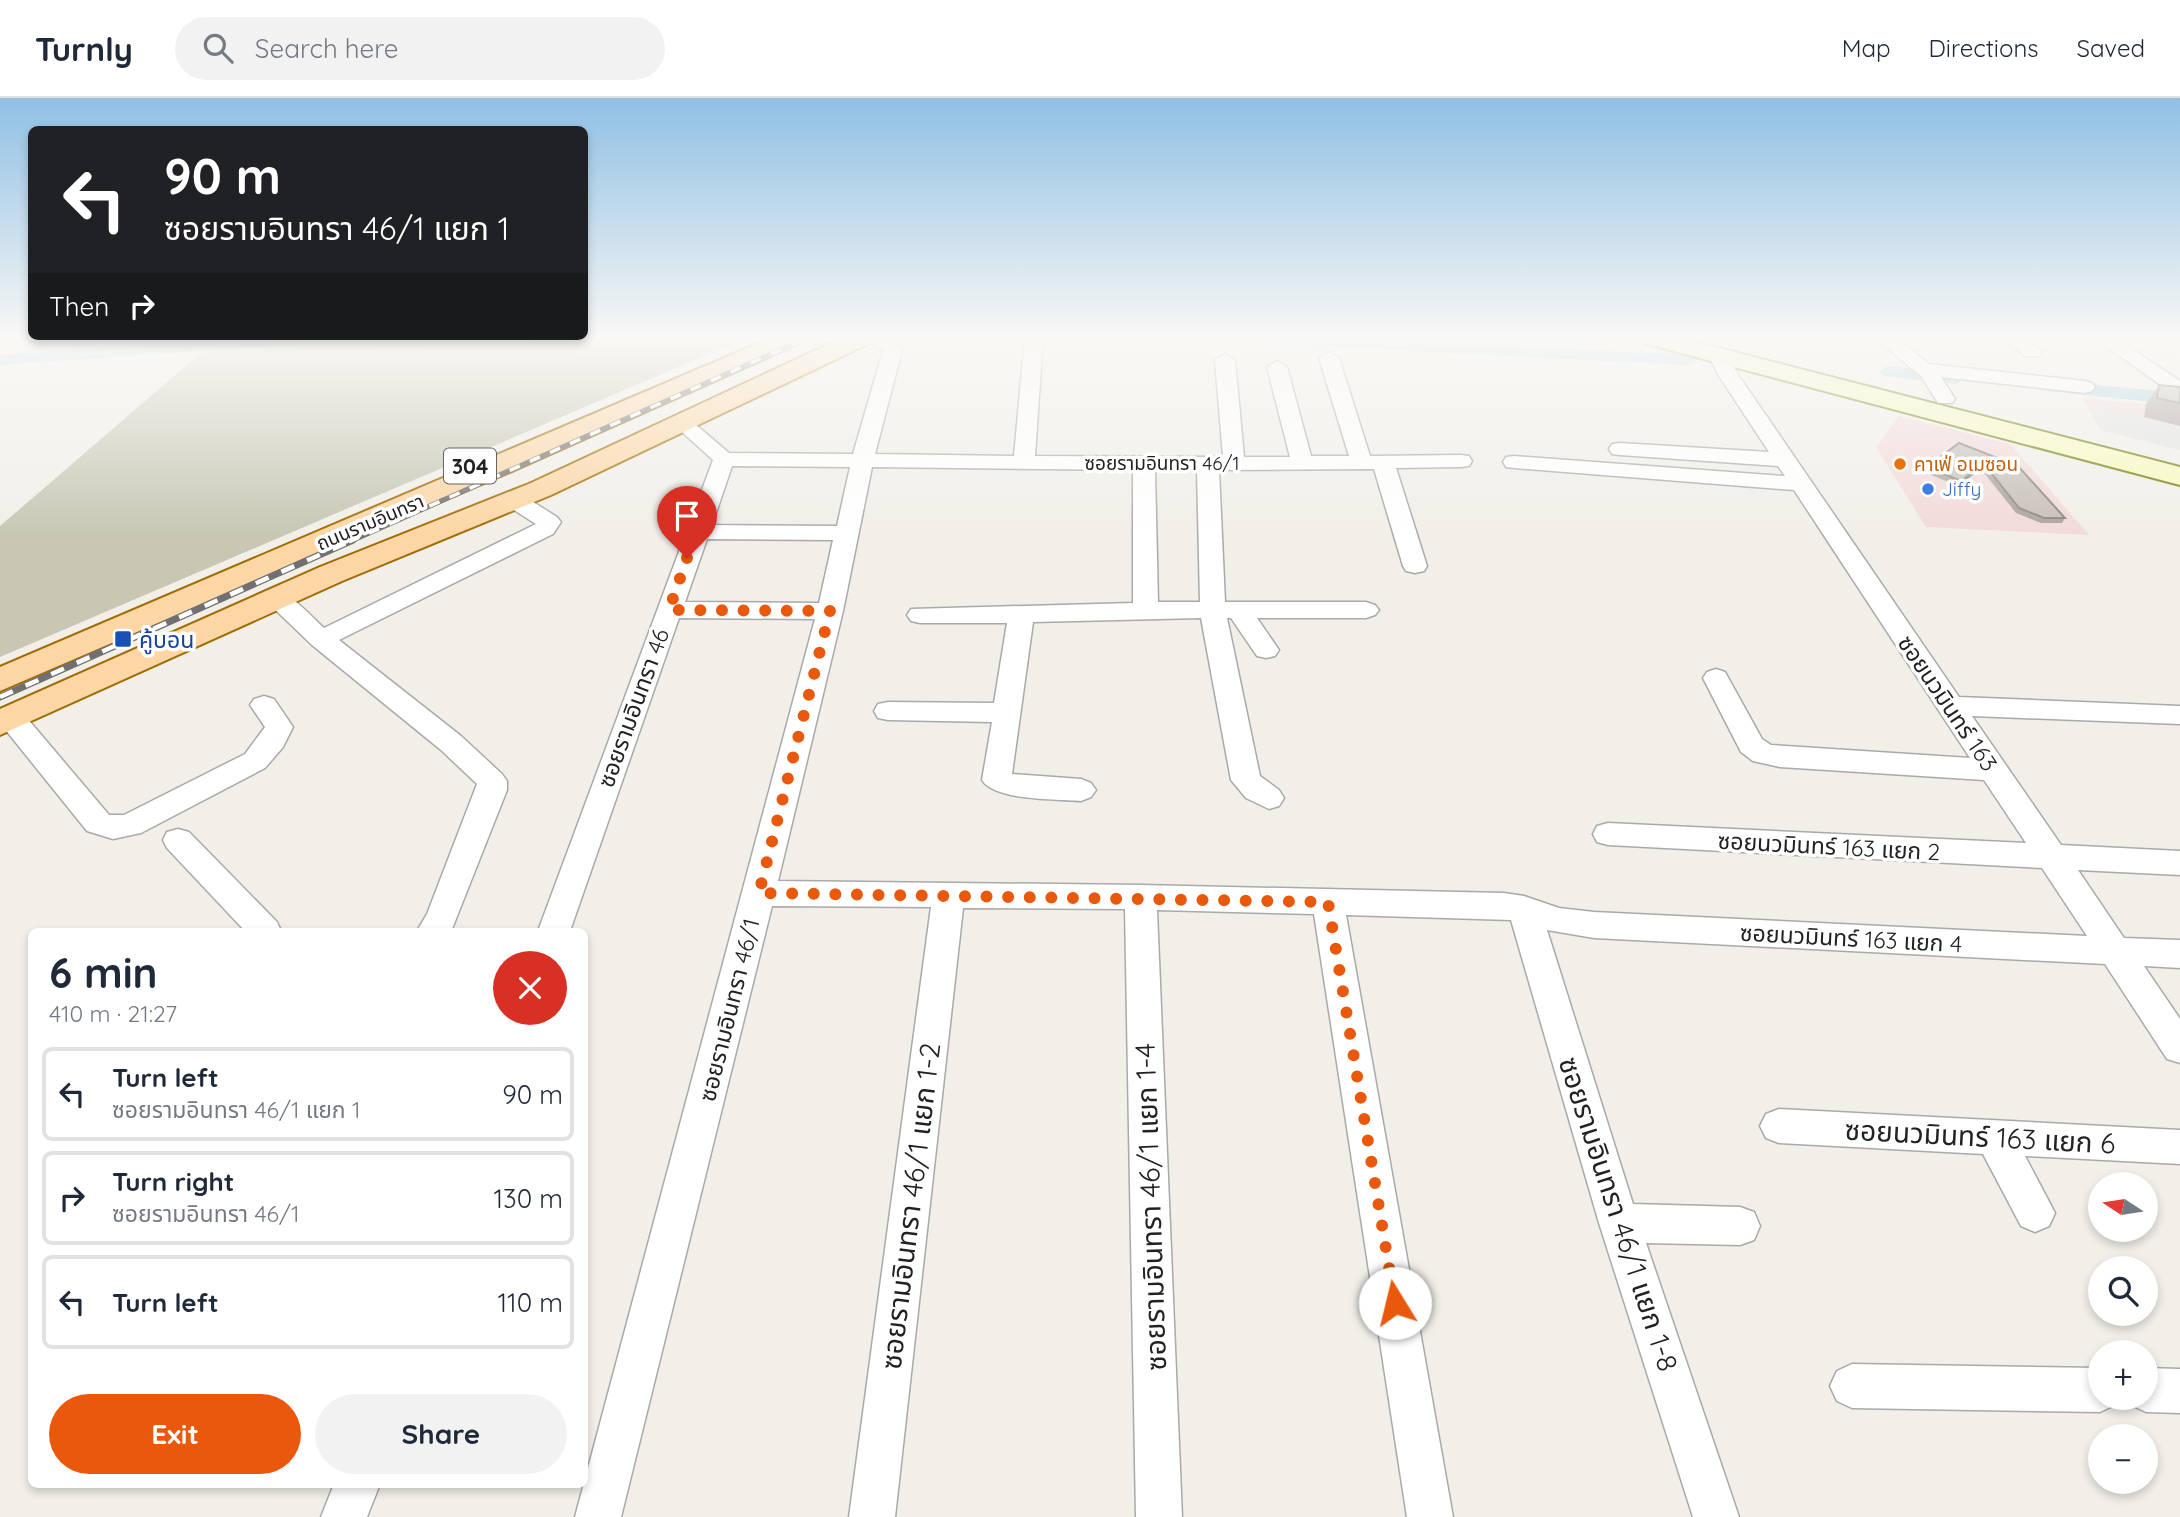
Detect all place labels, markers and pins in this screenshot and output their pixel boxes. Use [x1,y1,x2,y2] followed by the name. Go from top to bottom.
[1914,452,2018,476] place label: คาเฟ่ อเมซอน
[1892,456,1908,472] marker: คาเฟ่ อเมซอน
[1942,477,1981,501] place label: Jiffy
[1920,481,1936,497] marker: Jiffy
[657,486,717,558] pin
[139,625,194,655] place label: คู้บอน
[113,629,133,649] marker: คู้บอน

